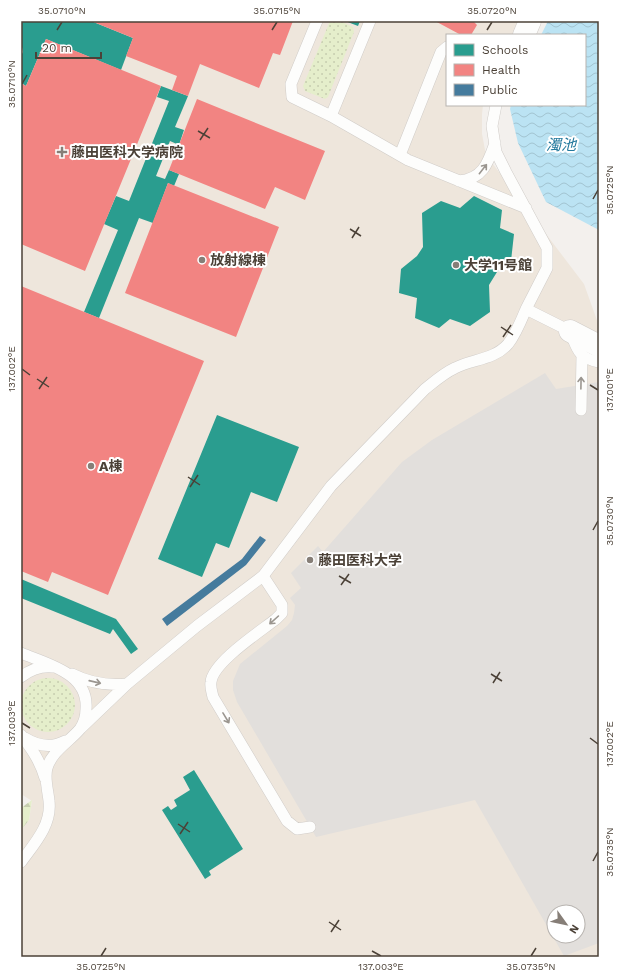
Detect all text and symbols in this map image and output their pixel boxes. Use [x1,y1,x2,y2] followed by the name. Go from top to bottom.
[38,5,86,16] text: 35.0710°N
[253,5,301,16] text: 35.0715°N
[467,5,517,16] text: 35.0720°N
[36,34,101,60] scale bar
[446,34,586,106] legend
[42,41,72,55] text: 20 m
[482,43,528,57] text: Schools
[6,60,17,108] text: 35.0710°N
[482,63,520,77] text: Health
[482,83,518,97] text: Public
[546,136,578,154] water label: 濁池
[71,144,183,160] place label: 藤田医科大学病院
[56,146,68,158] marker: 藤田医科大学病院
[479,163,487,174] one-way arrow
[604,165,615,215] text: 35.0725°N
[210,252,266,268] place label: 放射線棟
[197,255,207,265] marker: 放射線棟
[464,257,532,273] place label: 大学11号館
[451,260,461,270] marker: 大学11号館
[6,346,17,392] text: 137.002°E
[604,368,615,412] text: 137.001°E
[577,377,585,390] one-way arrow
[99,458,122,474] place label: A棟
[86,461,96,471] marker: A棟
[604,496,615,546] text: 35.0730°N
[318,552,402,568] place label: 藤田医科大学
[305,555,315,565] marker: 藤田医科大学
[270,615,280,624] one-way arrow
[88,679,101,687] one-way arrow
[6,700,17,746] text: 137.003°E
[222,712,230,724] one-way arrow
[604,721,615,767] text: 137.002°E
[604,827,615,877] text: 35.0735°N
[546,904,586,944] north arrow
[566,922,582,936] text: N
[76,961,126,972] text: 35.0725°N
[358,961,404,972] text: 137.003°E
[506,961,556,972] text: 35.0735°N

